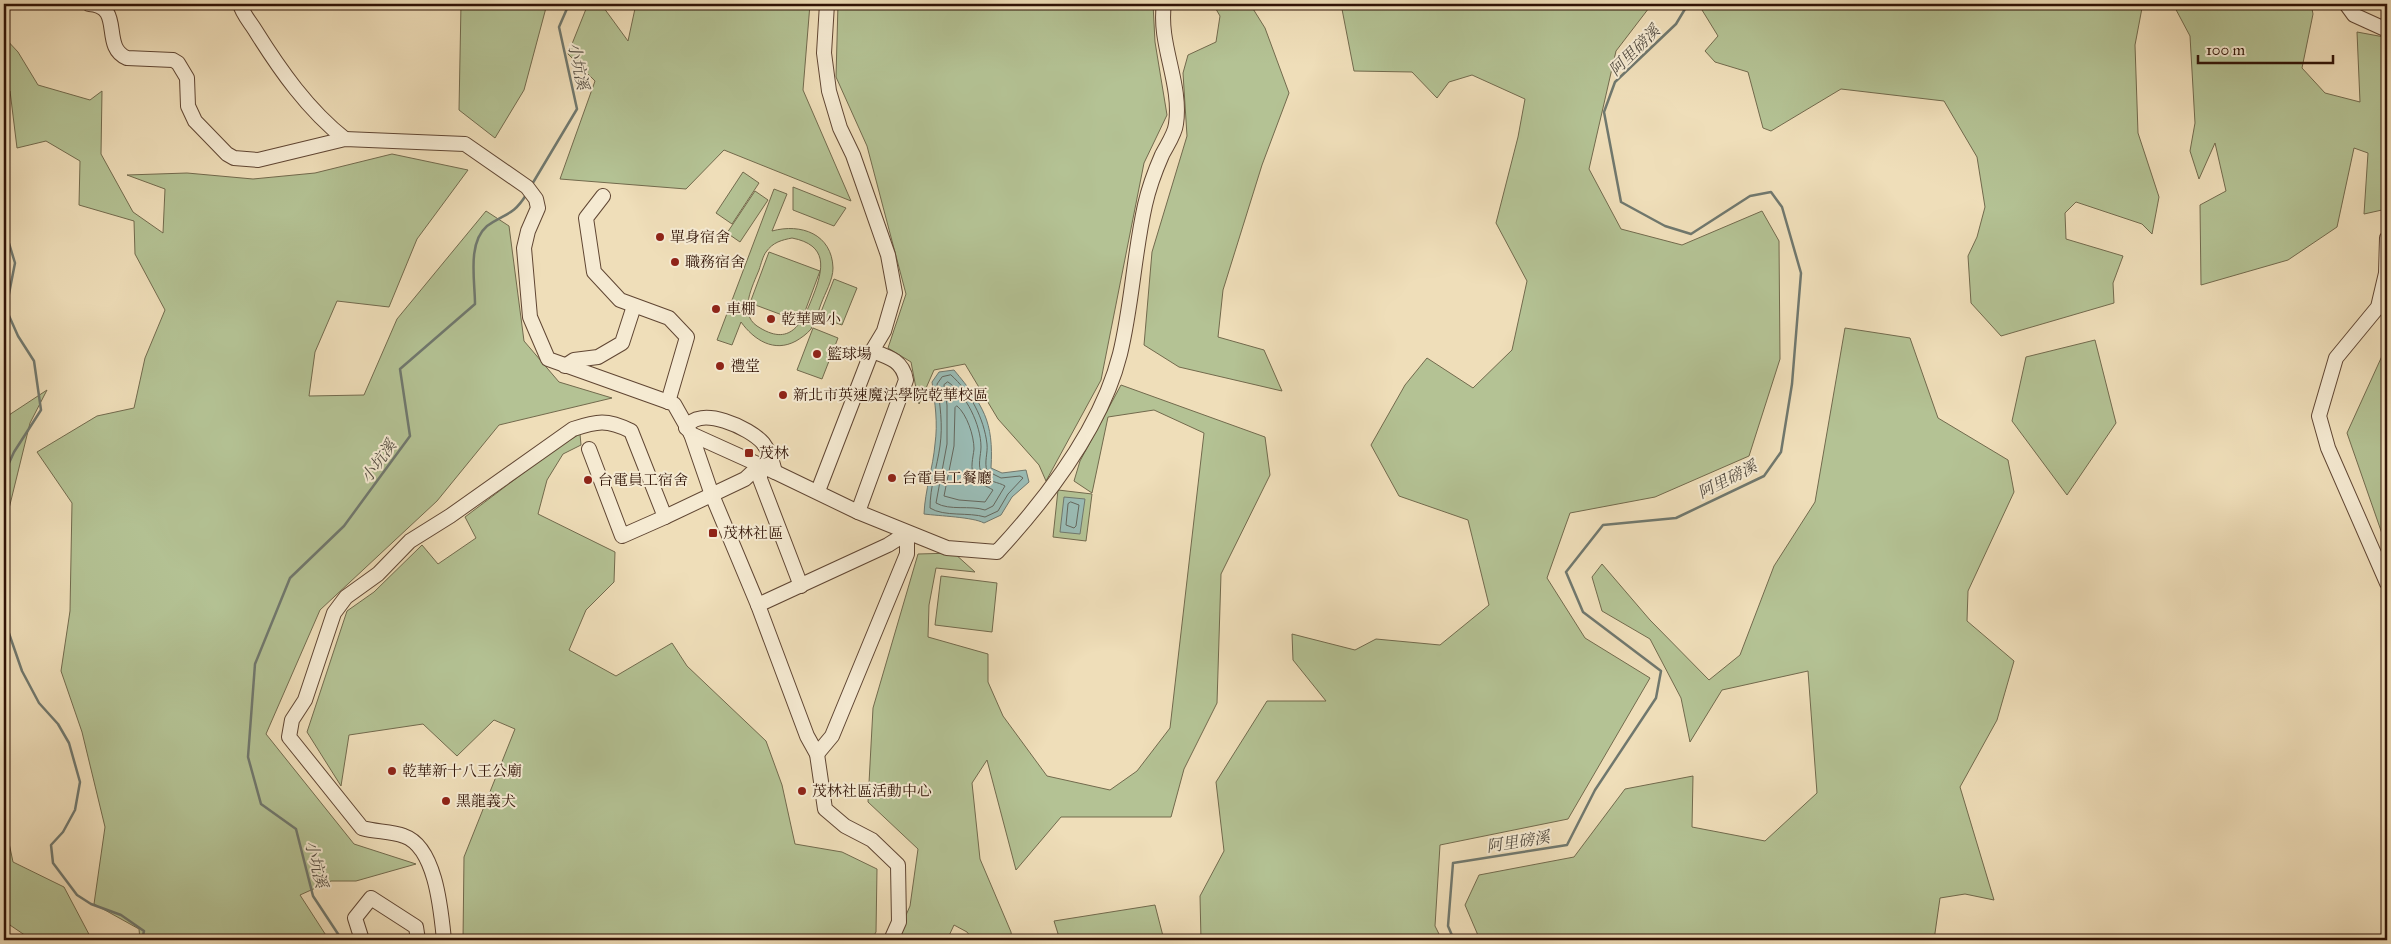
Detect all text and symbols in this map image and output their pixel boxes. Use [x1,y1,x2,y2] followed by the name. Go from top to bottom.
[1605,20,1665,80] water label: 阿里磅溪
[2198,32,2334,64] scale bar
[564,41,593,94] water label: 小坑溪
[2206,41,2246,59] text: 100 m
[670,228,730,246] place label: 單身宿舍
[654,231,666,243] marker: 單身宿舍
[685,253,745,271] place label: 職務宿舍
[669,256,681,268] marker: 職務宿舍
[726,300,756,318] place label: 車棚
[710,303,722,315] marker: 車棚
[781,310,841,328] place label: 乾華國小
[765,313,777,325] marker: 乾華國小
[827,345,872,363] place label: 籃球場
[811,348,823,360] marker: 籃球場
[730,357,760,375] place label: 禮堂
[714,360,726,372] marker: 禮堂
[793,386,988,404] place label: 新北市英速魔法學院乾華校區
[777,389,789,401] marker: 新北市英速魔法學院乾華校區
[357,435,401,486] water label: 小坑溪
[759,444,789,462] place label: 茂林
[743,447,755,459] marker: 茂林
[1694,456,1762,502] water label: 阿里磅溪
[902,469,992,487] place label: 台電員工餐廳
[598,471,688,489] place label: 台電員工宿舍
[886,472,898,484] marker: 台電員工餐廳
[582,474,594,486] marker: 台電員工宿舍
[723,524,783,542] place label: 茂林社區
[707,527,719,539] marker: 茂林社區
[402,762,522,780] place label: 乾華新十八王公廟
[386,765,398,777] marker: 乾華新十八王公廟
[812,782,932,800] place label: 茂林社區活動中心
[796,785,808,797] marker: 茂林社區活動中心
[456,792,516,810] place label: 黑龍義犬
[440,795,452,807] marker: 黑龍義犬
[1485,827,1553,856] water label: 阿里磅溪
[301,839,332,892] water label: 小坑溪

